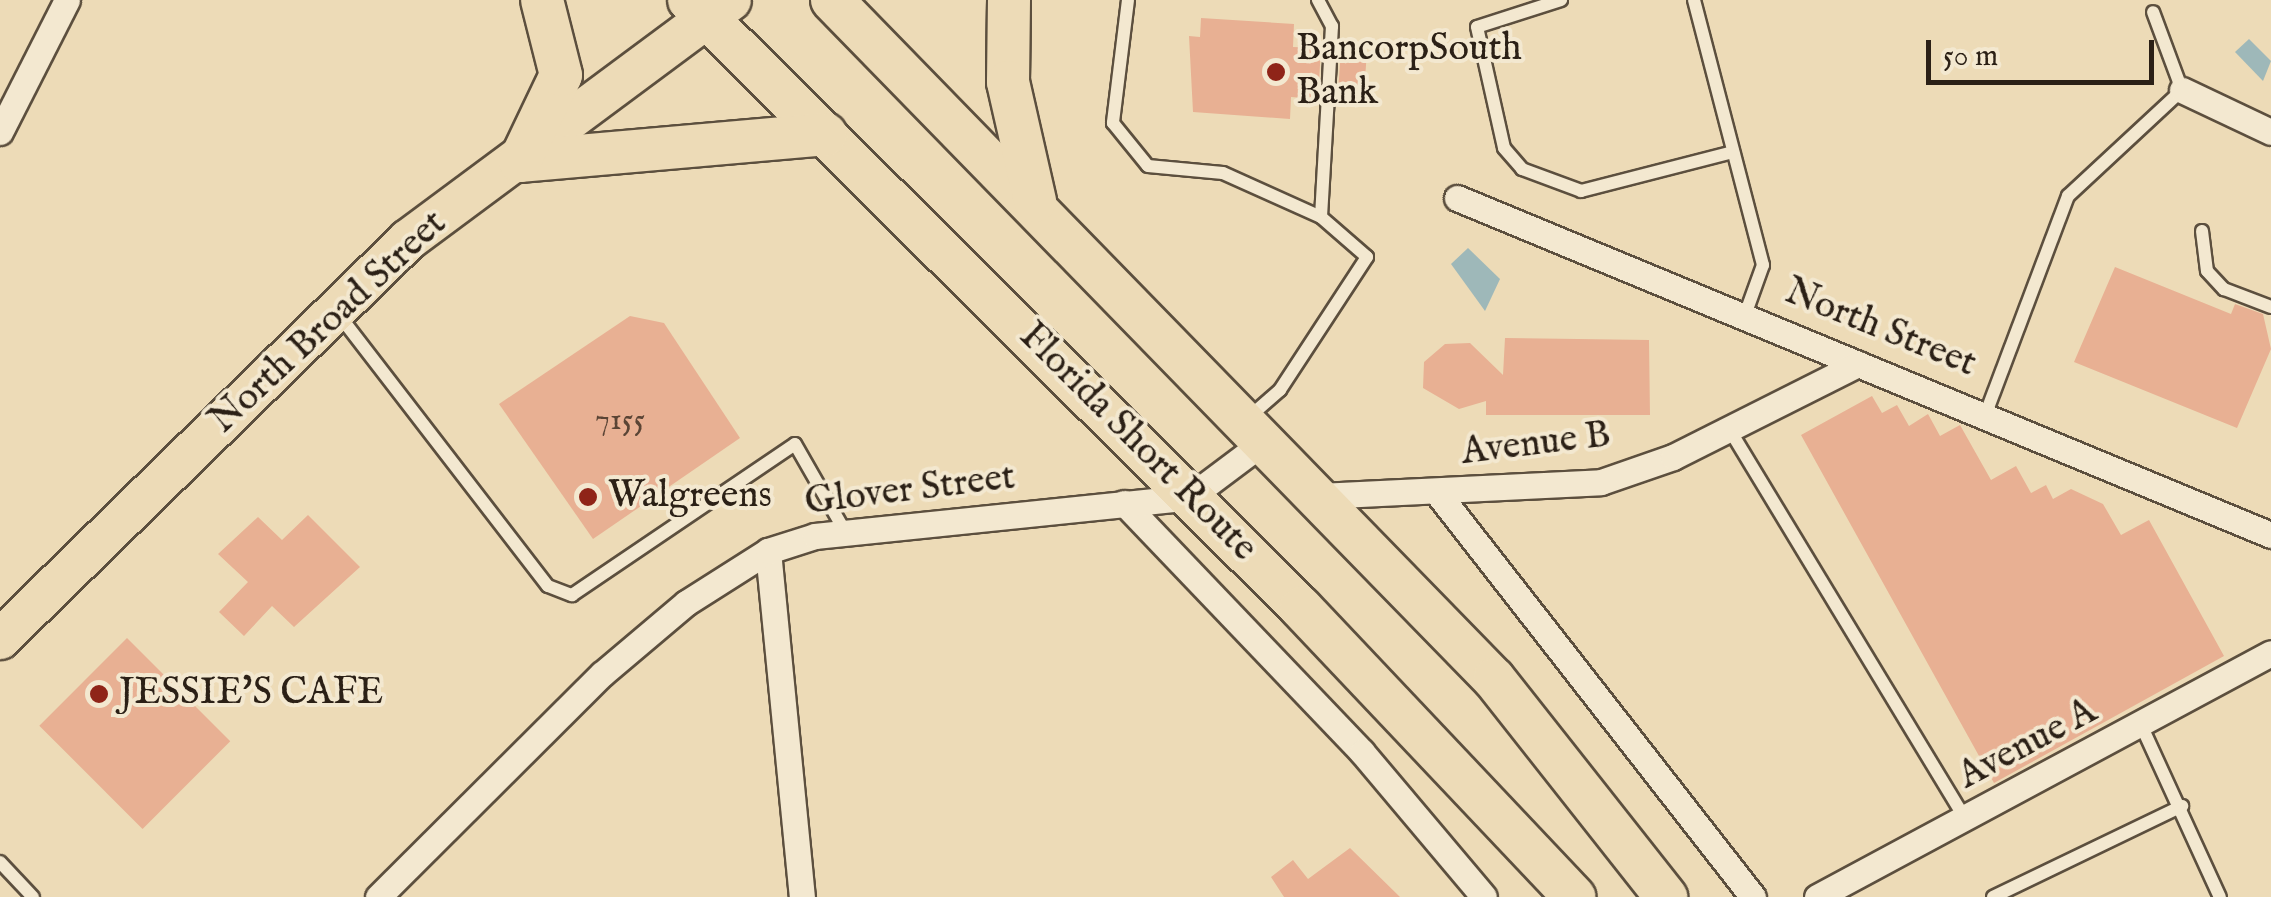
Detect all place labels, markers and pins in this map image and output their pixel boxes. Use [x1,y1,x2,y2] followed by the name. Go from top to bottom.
[1296,27,1522,116] place label: BancorpSouth Bank
[1265,61,1287,83] marker: BancorpSouth Bank
[608,474,772,520] place label: Walgreens
[577,486,599,508] marker: Walgreens
[119,671,383,717] place label: JESSIE'S CAFE
[88,683,110,705] marker: JESSIE'S CAFE

